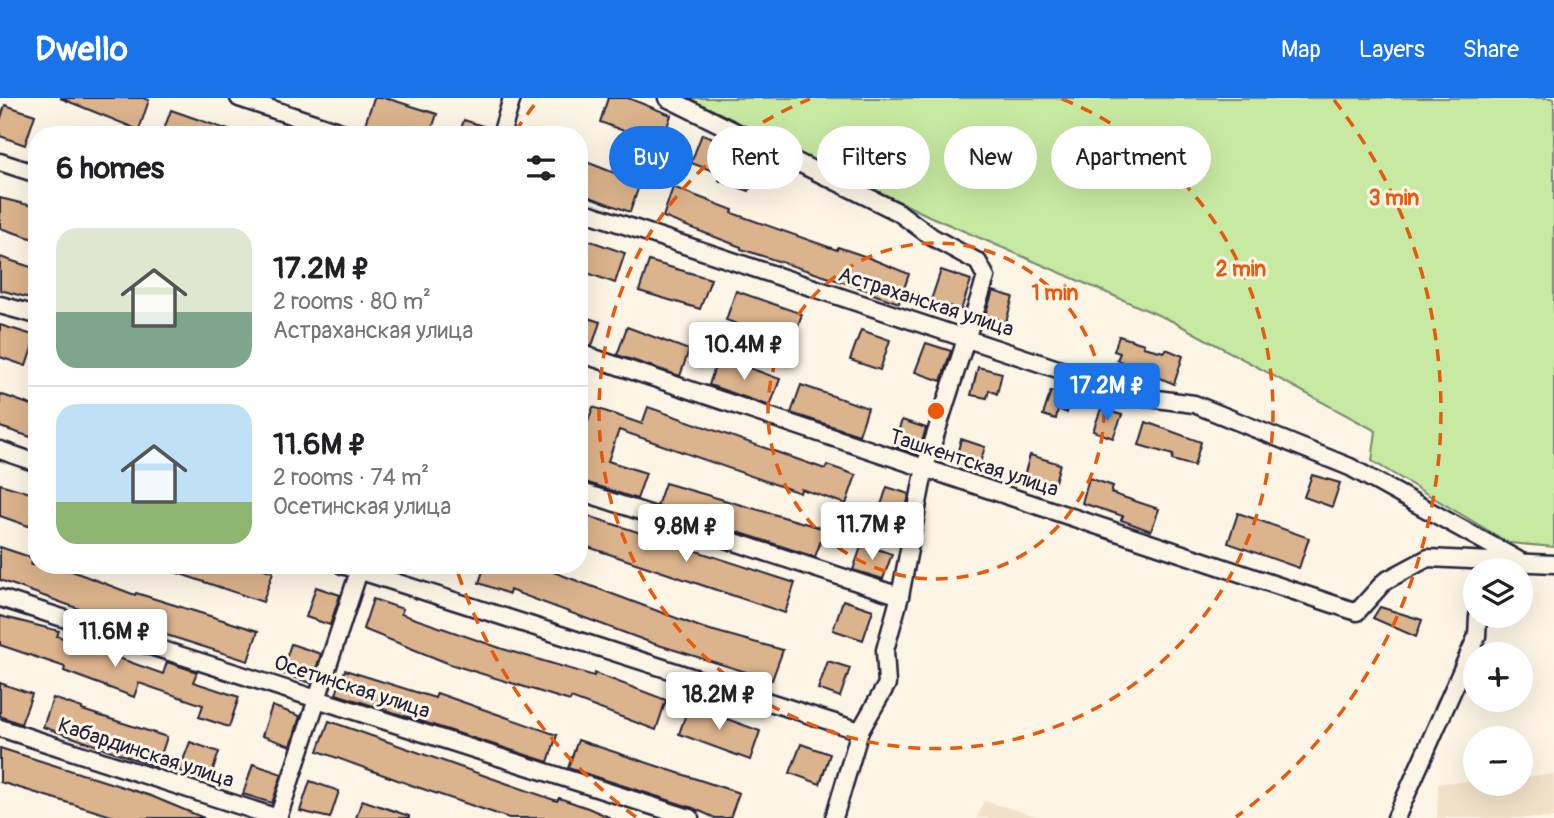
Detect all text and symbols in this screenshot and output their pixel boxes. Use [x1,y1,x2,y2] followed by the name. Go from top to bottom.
[35,29,128,70] text: Dwello
[1281,35,1321,64] text: Map
[1359,35,1425,64] text: Layers
[1463,35,1519,64] text: Share
[609,126,693,189] chip: Buy
[707,126,803,189] chip: Rent
[817,126,930,189] chip: Filters
[944,126,1037,189] chip: New
[1051,126,1211,189] chip: Apartment
[522,149,560,187] icon: filters
[56,150,164,187] text: 6 homes
[1369,185,1419,212] text: 3 min
[273,250,370,287] text: 17.2M ₽
[112,256,196,340] icon: home
[1216,256,1266,283] text: 2 min
[835,261,1017,343] street label: Астраханская улица
[1032,280,1079,307] text: 1 min
[273,287,431,316] text: 2 rooms · 80 m²
[273,316,473,345] text: Астраханская улица
[679,322,809,382] pin: 10.4M ₽
[705,330,783,359] text: 10.4M ₽
[1042,364,1172,423] pin: 17.2M ₽
[1070,371,1144,400] text: 17.2M ₽
[924,399,948,423] centre of rings
[886,423,1062,503] street label: Ташкентская улица
[273,426,367,463] text: 11.6M ₽
[112,432,196,516] icon: home
[273,463,429,492] text: 2 rooms · 74 m²
[273,492,451,521] text: Осетинская улица
[807,503,937,562] pin: 11.7M ₽
[629,504,743,564] pin: 9.8M ₽
[837,510,907,539] text: 11.7M ₽
[654,512,718,541] text: 9.8M ₽
[1463,558,1533,796] map controls
[1463,558,1533,628] button: layers
[50,610,180,669] pin: 11.6M ₽
[79,617,151,646] text: 11.6M ₽
[1463,642,1533,712] button: +
[270,649,434,725] street label: Осетинская улица
[654,672,784,732] pin: 18.2M ₽
[682,680,756,709] text: 18.2M ₽
[55,712,237,794] street label: Кабардинская улица
[1463,726,1533,796] button: −

